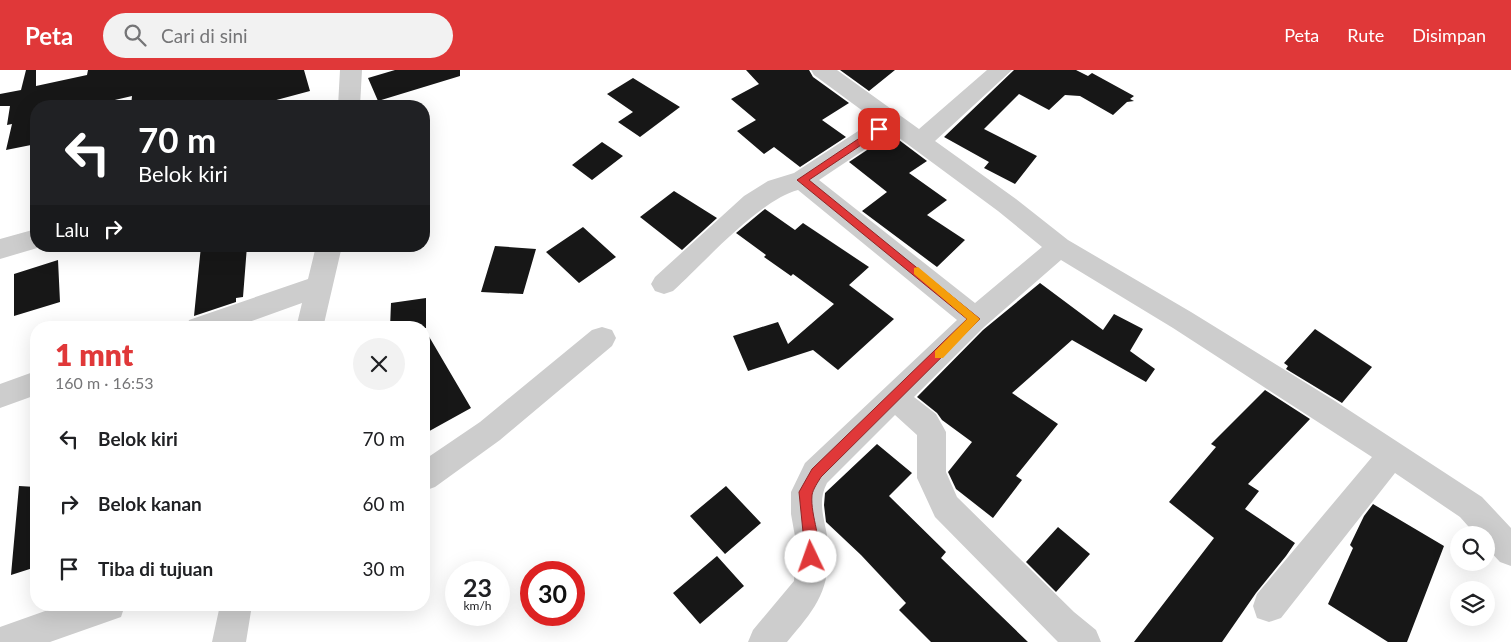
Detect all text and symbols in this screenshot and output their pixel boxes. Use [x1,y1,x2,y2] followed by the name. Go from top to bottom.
[103,13,453,58] search box
[25,21,73,50] text: Peta
[121,21,149,49] icon: search
[161,24,248,47] text: Cari di sini
[1284,24,1319,46] text: Peta
[1347,24,1384,46] text: Rute
[1412,24,1486,46] text: Disimpan
[858,108,900,150] pin
[865,115,893,143] icon: arrive
[138,118,216,160] text: 70 m
[55,120,120,185] icon: left
[138,160,228,187] text: Belok kiri
[99,215,127,243] icon: right
[55,218,89,241] text: Lalu
[55,336,133,372] text: 1 mnt
[353,338,405,390] button: close
[55,373,154,392] text: 160 m · 16:53
[55,425,83,453] icon: left
[98,427,178,450] text: Belok kiri
[362,427,405,450] text: 70 m
[55,490,83,518] icon: right
[98,492,202,515] text: Belok kanan
[362,492,405,515] text: 60 m
[1450,526,1495,626] map controls
[1450,526,1495,571] button: search
[784,530,836,582] position arrow
[55,555,83,583] icon: arrive
[98,557,213,580] text: Tiba di tujuan
[362,557,405,580] text: 30 m
[520,561,585,626] speed limit sign: 30
[463,572,492,602] text: 23
[1450,581,1495,626] button: layers
[463,598,492,613] text: km/h

